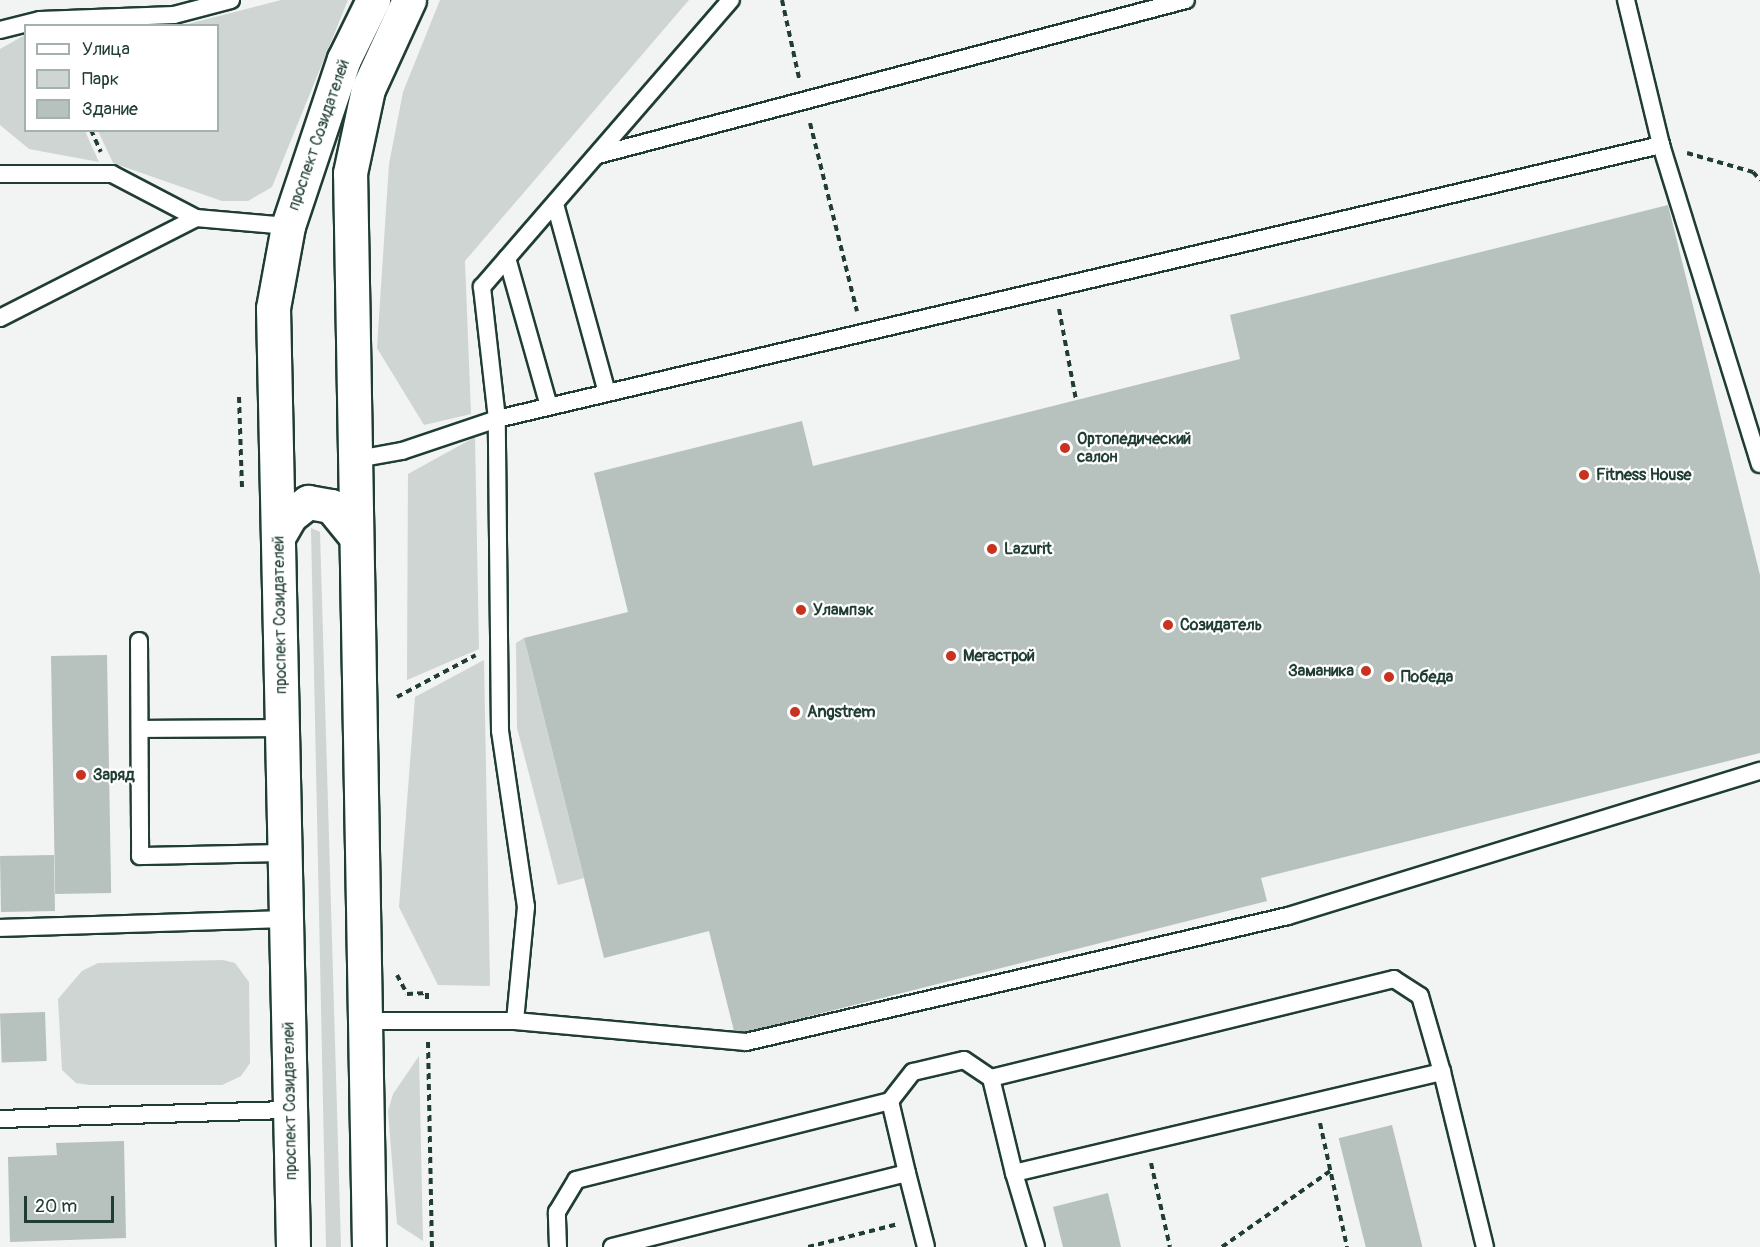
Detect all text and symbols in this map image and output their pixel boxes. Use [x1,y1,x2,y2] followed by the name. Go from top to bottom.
[24,24,219,132] legend
[82,38,130,61] text: Улица
[284,57,354,213] street label: проспект Созидателей
[82,68,119,91] text: Парк
[82,98,138,121] text: Здание
[1077,429,1191,467] place label: Ортопедический салон
[1058,441,1072,455] marker: Ортопедический салон
[1596,465,1691,485] place label: Fitness House
[1577,468,1591,482] marker: Fitness House
[269,536,291,694] street label: проспект Созидателей
[1004,539,1052,559] place label: Lazurit
[985,542,999,556] marker: Lazurit
[813,600,874,620] place label: Улампэк
[794,603,808,617] marker: Улампэк
[1180,615,1262,635] place label: Созидатель
[1161,618,1175,632] marker: Созидатель
[963,646,1035,666] place label: Мегастрой
[944,649,958,663] marker: Мегастрой
[1288,661,1354,681] place label: Заманика
[1359,664,1373,678] marker: Заманика
[1401,667,1453,687] place label: Победа
[1382,670,1396,684] marker: Победа
[807,702,875,722] place label: Angstrem
[788,705,802,719] marker: Angstrem
[93,765,135,785] place label: Заряд
[74,768,88,782] marker: Заряд
[279,1022,301,1180] street label: проспект Созидателей
[27,1184,117,1222] scale bar
[35,1195,77,1218] text: 20 m

